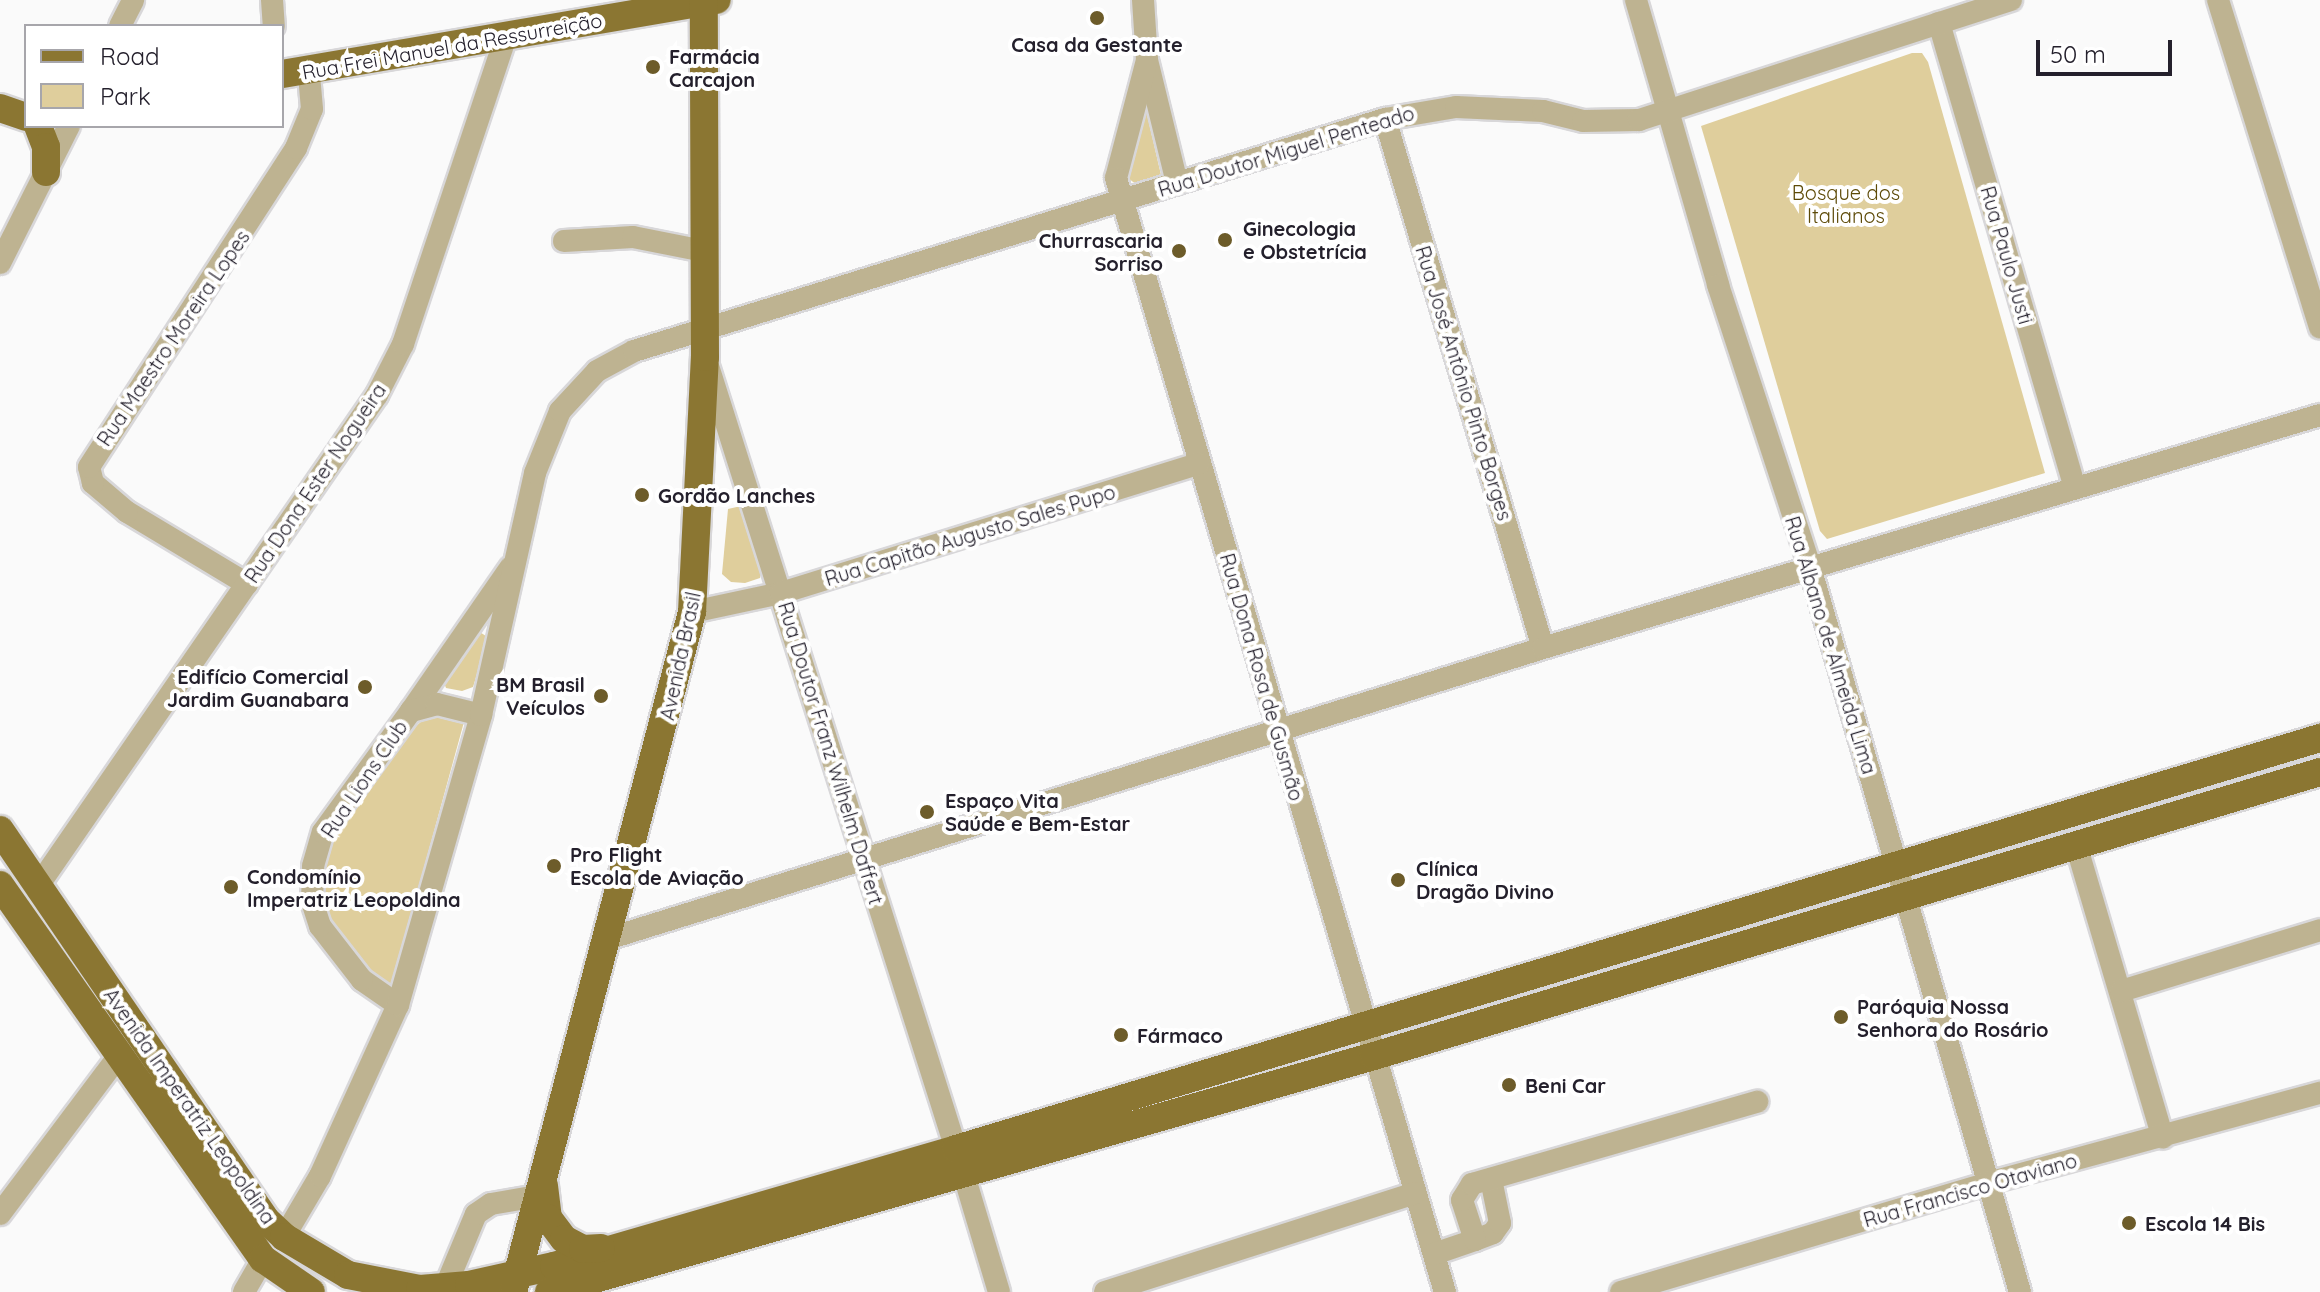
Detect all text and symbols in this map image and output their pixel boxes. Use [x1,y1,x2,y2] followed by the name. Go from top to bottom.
[1086,7,1108,29] marker: Casa da Gestante
[300,8,604,84] street label: Rua Frei Manuel da Ressurreição
[24,24,284,128] legend
[2040,24,2176,74] scale bar
[1011,32,1183,56] place label: Casa da Gestante
[2050,39,2106,69] text: 50 m
[100,41,160,71] text: Road
[669,44,760,91] place label: Farmácia Carcajon
[644,58,662,76] marker: Farmácia Carcajon
[100,81,151,111] text: Park
[1155,101,1417,201] street label: Rua Doutor Miguel Penteado
[1792,180,1900,227] park label: Bosque dos Italianos
[1976,183,2038,327] street label: Rua Paulo Justi
[1243,216,1367,263] place label: Ginecologia e Obstetrícia
[92,226,254,450] street label: Rua Maestro Moreira Lopes
[1039,228,1163,275] place label: Churrascaria Sorriso
[1214,229,1236,251] marker: Ginecologia e Obstetrícia
[1170,242,1188,260] marker: Churrascaria Sorriso
[1411,243,1517,523] street label: Rua José Antônio Pinto Borges
[239,379,391,587] street label: Rua Dona Ester Nogueira
[822,479,1118,591] street label: Rua Capitão Augusto Sales Pupo
[658,483,815,507] place label: Gordão Lanches
[633,486,651,504] marker: Gordão Lanches
[1780,513,1882,777] street label: Rua Albano de Almeida Lima
[1215,550,1309,804] street label: Rua Dona Rosa de Gusmão
[655,590,705,722] street label: Avenida Brasil
[773,599,889,907] street label: Rua Doutor Franz Wilhelm Daffert
[167,664,349,711] place label: Edifício Comercial Jardim Guanabara
[496,672,585,719] place label: BM Brasil Veículos
[356,678,374,696] marker: Edifício Comercial Jardim Guanabara
[592,687,610,705] marker: BM Brasil Veículos
[316,716,412,842] street label: Rua Lions Club
[945,788,1130,835] place label: Espaço Vita Saúde e Bem-Estar
[916,801,938,823] marker: Espaço Vita Saúde e Bem-Estar
[570,842,744,889] place label: Pro Flight Escola de Aviação
[1416,856,1554,903] place label: Clínica Dragão Divino
[545,857,563,875] marker: Pro Flight Escola de Aviação
[247,864,461,911] place label: Condomínio Imperatriz Leopoldina
[1387,869,1409,891] marker: Clínica Dragão Divino
[222,878,240,896] marker: Condomínio Imperatriz Leopoldina
[99,983,281,1229] street label: Avenida Imperatriz Leopoldina
[1857,994,2048,1041] place label: Paróquia Nossa Senhora do Rosário
[1832,1008,1850,1026] marker: Paróquia Nossa Senhora do Rosário
[1137,1023,1223,1047] place label: Fármaco
[1112,1026,1130,1044] marker: Fármaco
[1525,1073,1606,1097] place label: Beni Car
[1500,1076,1518,1094] marker: Beni Car
[1860,1148,2080,1232] street label: Rua Francisco Otaviano
[2145,1211,2265,1235] place label: Escola 14 Bis
[2120,1214,2138,1232] marker: Escola 14 Bis

